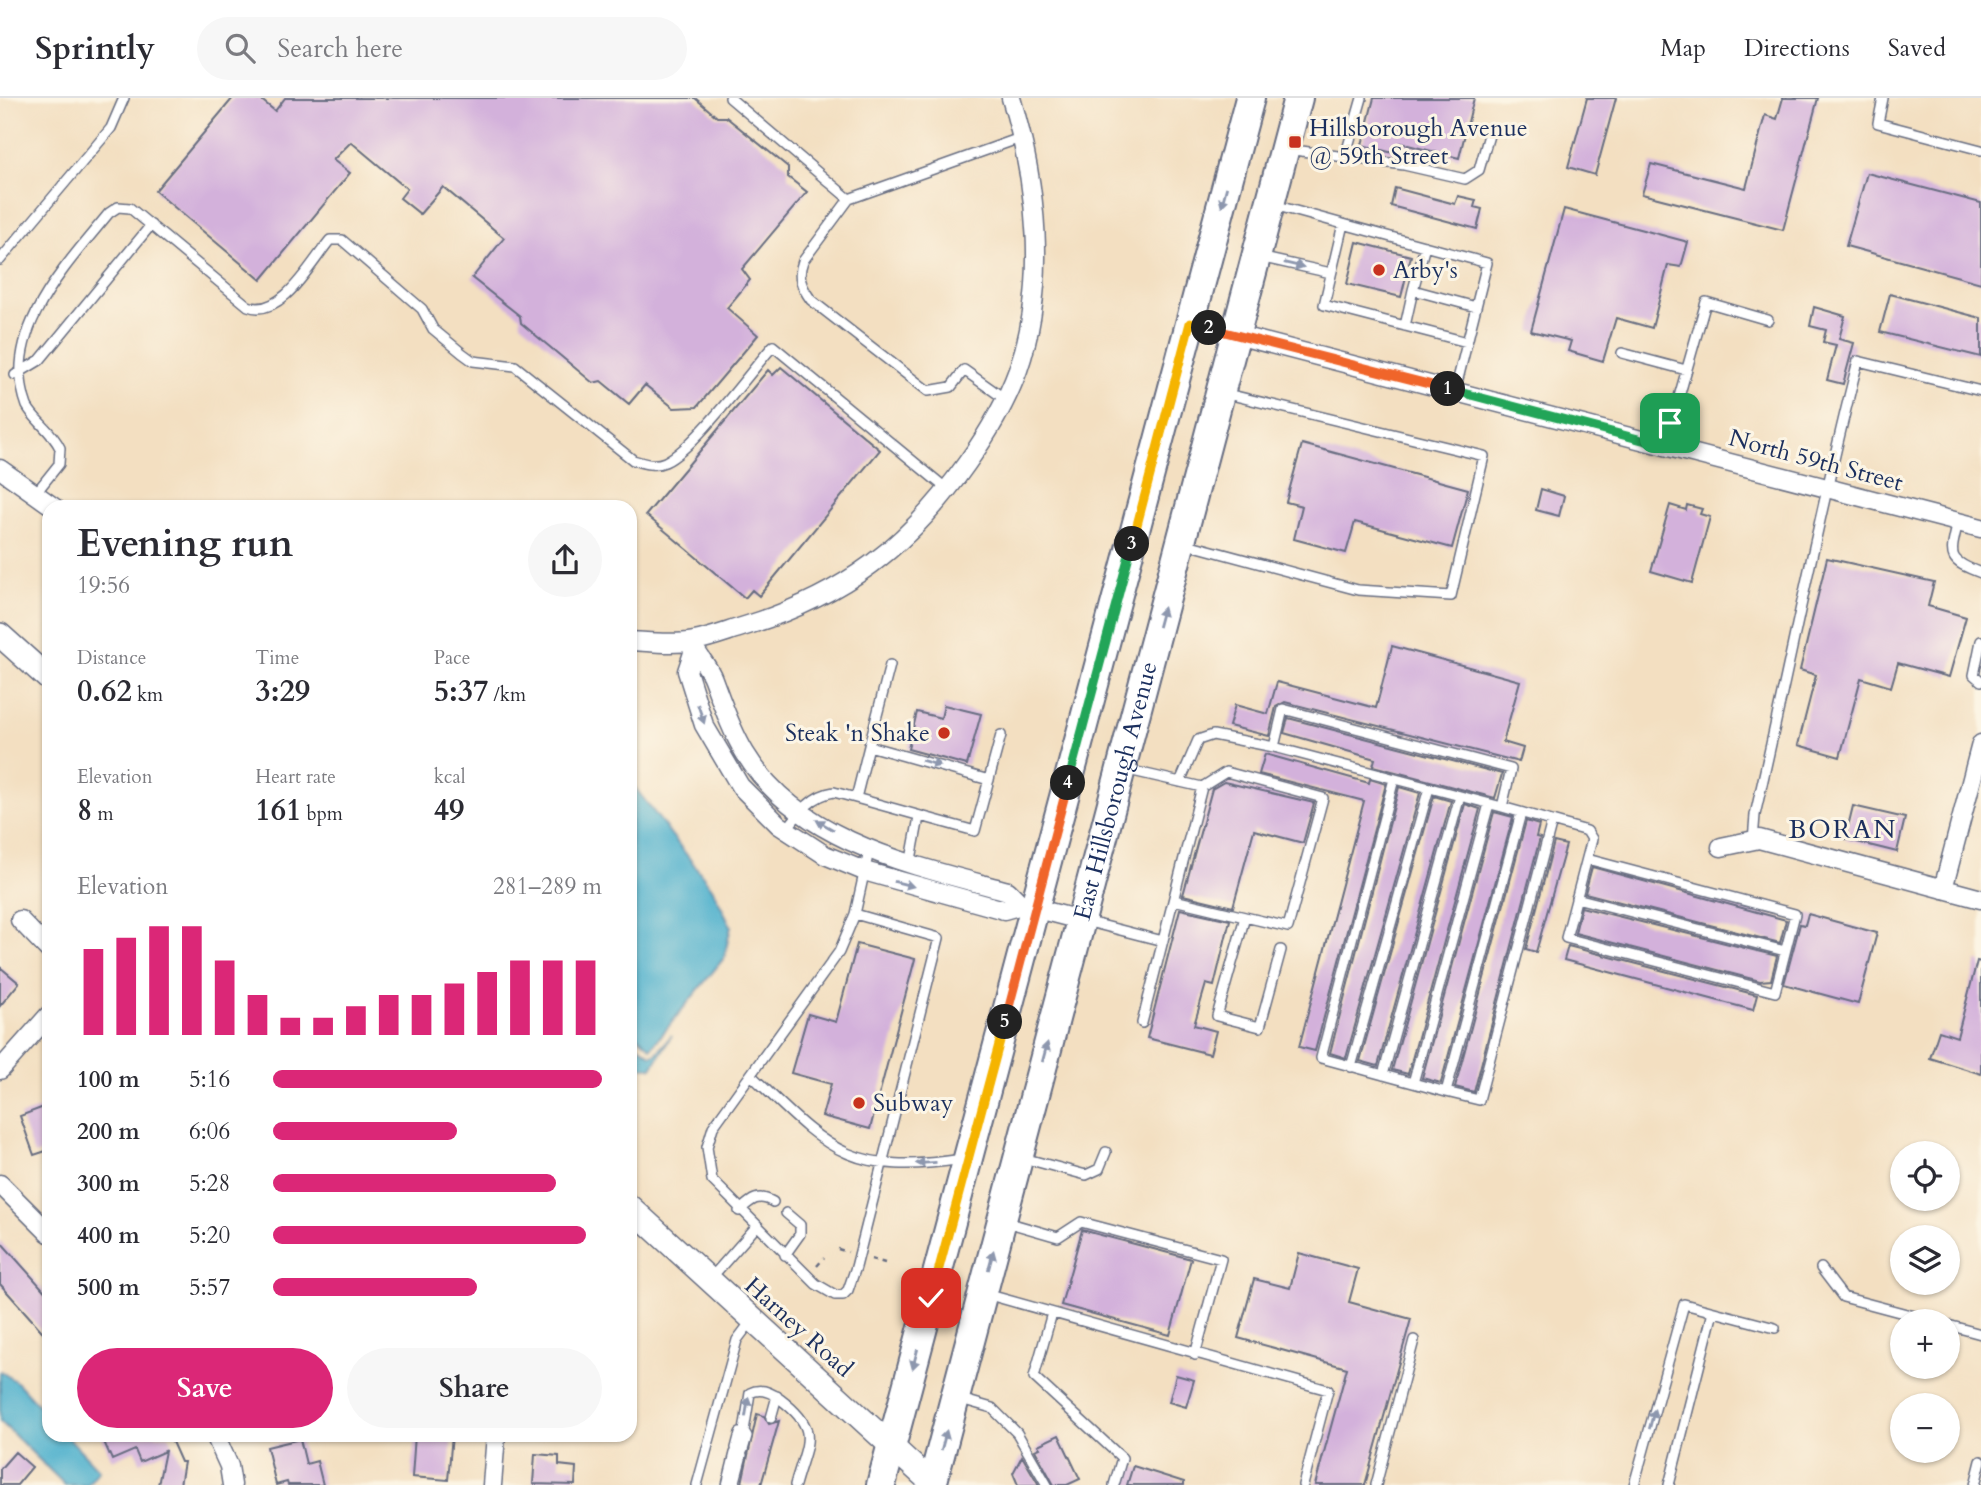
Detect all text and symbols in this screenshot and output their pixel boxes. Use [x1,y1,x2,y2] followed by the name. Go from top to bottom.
[197,17,687,80] search box
[35,26,155,71] text: Sprintly
[221,29,259,67] icon: search
[277,31,403,66] text: Search here
[1660,32,1706,65] text: Map
[1744,32,1850,65] text: Directions
[1888,32,1946,65] text: Saved
[1309,112,1528,173] place label: Hillsborough Avenue @ 59th Street
[1287,134,1303,150] marker: Hillsborough Avenue @ 59th Street
[1218,186,1229,208] one-way arrow
[1393,254,1458,287] place label: Arby's
[1283,259,1305,270] one-way arrow
[1371,262,1387,278] marker: Arby's
[1192,310,1226,345] pin: 2
[1204,314,1213,340] text: 2
[1430,372,1466,406] pin: 1
[1443,375,1452,401] text: 1
[1640,393,1700,453] pin
[1651,404,1689,442] icon: arrive
[1725,421,1907,500] street label: North 59th Street
[77,518,293,570] text: Evening run
[528,523,602,597] button: share
[1114,526,1150,562] pin: 3
[1127,530,1136,556] text: 3
[77,570,130,601] text: 19:56
[1156,606,1167,628] one-way arrow
[77,645,146,671] text: Distance
[255,645,299,671] text: Time
[434,645,470,671] text: Pace
[1066,658,1166,924] street label: East Hillsborough Avenue
[77,671,132,712] text: 0.62
[255,671,310,712] text: 3:29
[434,671,488,712] text: 5:37
[132,682,163,708] text: km
[488,682,526,708] text: /km
[696,704,707,725] one-way arrow
[785,717,930,750] place label: Steak 'n Shake
[936,725,952,741] marker: Steak 'n Shake
[920,759,941,769] one-way arrow
[77,764,152,790] text: Elevation
[255,764,336,790] text: Heart rate
[434,764,466,790] text: kcal
[1050,766,1086,800] pin: 4
[1063,769,1072,795] text: 4
[77,790,92,831] text: 8
[255,790,301,831] text: 161
[434,790,464,831] text: 49
[92,801,114,827] text: m
[301,801,343,827] text: bpm
[1789,812,1897,847] district label: BORAN
[815,820,835,832] one-way arrow
[77,871,168,902] text: Elevation
[493,871,602,902] text: 281–289 m
[893,879,915,890] one-way arrow
[988,1004,1023,1040] pin: 5
[1000,1008,1009,1034] text: 5
[1041,1041,1051,1062] one-way arrow
[77,1064,140,1095] text: 100 m
[189,1064,230,1095] text: 5:16
[873,1087,954,1120] place label: Subway
[851,1095,867,1111] marker: Subway
[77,1116,140,1147] text: 200 m
[189,1116,230,1147] text: 6:06
[1890,1141,1960,1463] map controls
[1890,1141,1960,1211] button: locate
[915,1158,937,1169] one-way arrow
[77,1168,140,1199] text: 300 m
[189,1168,230,1199] text: 5:28
[77,1220,140,1251] text: 400 m
[189,1220,230,1251] text: 5:20
[1890,1225,1960,1295] button: layers
[986,1249,997,1271] one-way arrow
[901,1268,961,1328] pin
[737,1270,860,1385] street label: Harney Road
[77,1272,140,1303] text: 500 m
[189,1272,230,1303] text: 5:57
[912,1279,950,1317] icon: check
[1890,1309,1960,1379] button: +
[77,1348,333,1428] button: Save
[347,1348,602,1428] button: Share
[909,1348,920,1370] one-way arrow
[1890,1393,1960,1463] button: −
[742,1396,753,1418] one-way arrow
[1647,1408,1658,1430] one-way arrow
[939,1429,949,1450] one-way arrow

